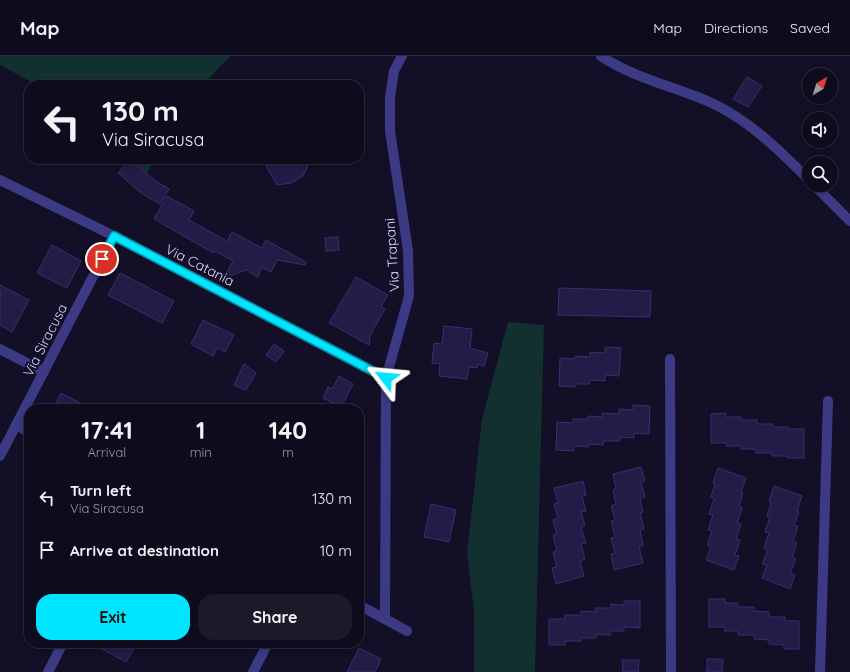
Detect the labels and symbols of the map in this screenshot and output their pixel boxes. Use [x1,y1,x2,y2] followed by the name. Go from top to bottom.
[802,68,838,104] north arrow
[380,217,404,293] street label: Via Trapani
[162,240,238,290] street label: Via Catania
[85,242,119,276] pin
[19,300,71,380] street label: Via Siracusa
[365,357,407,399] position arrow

